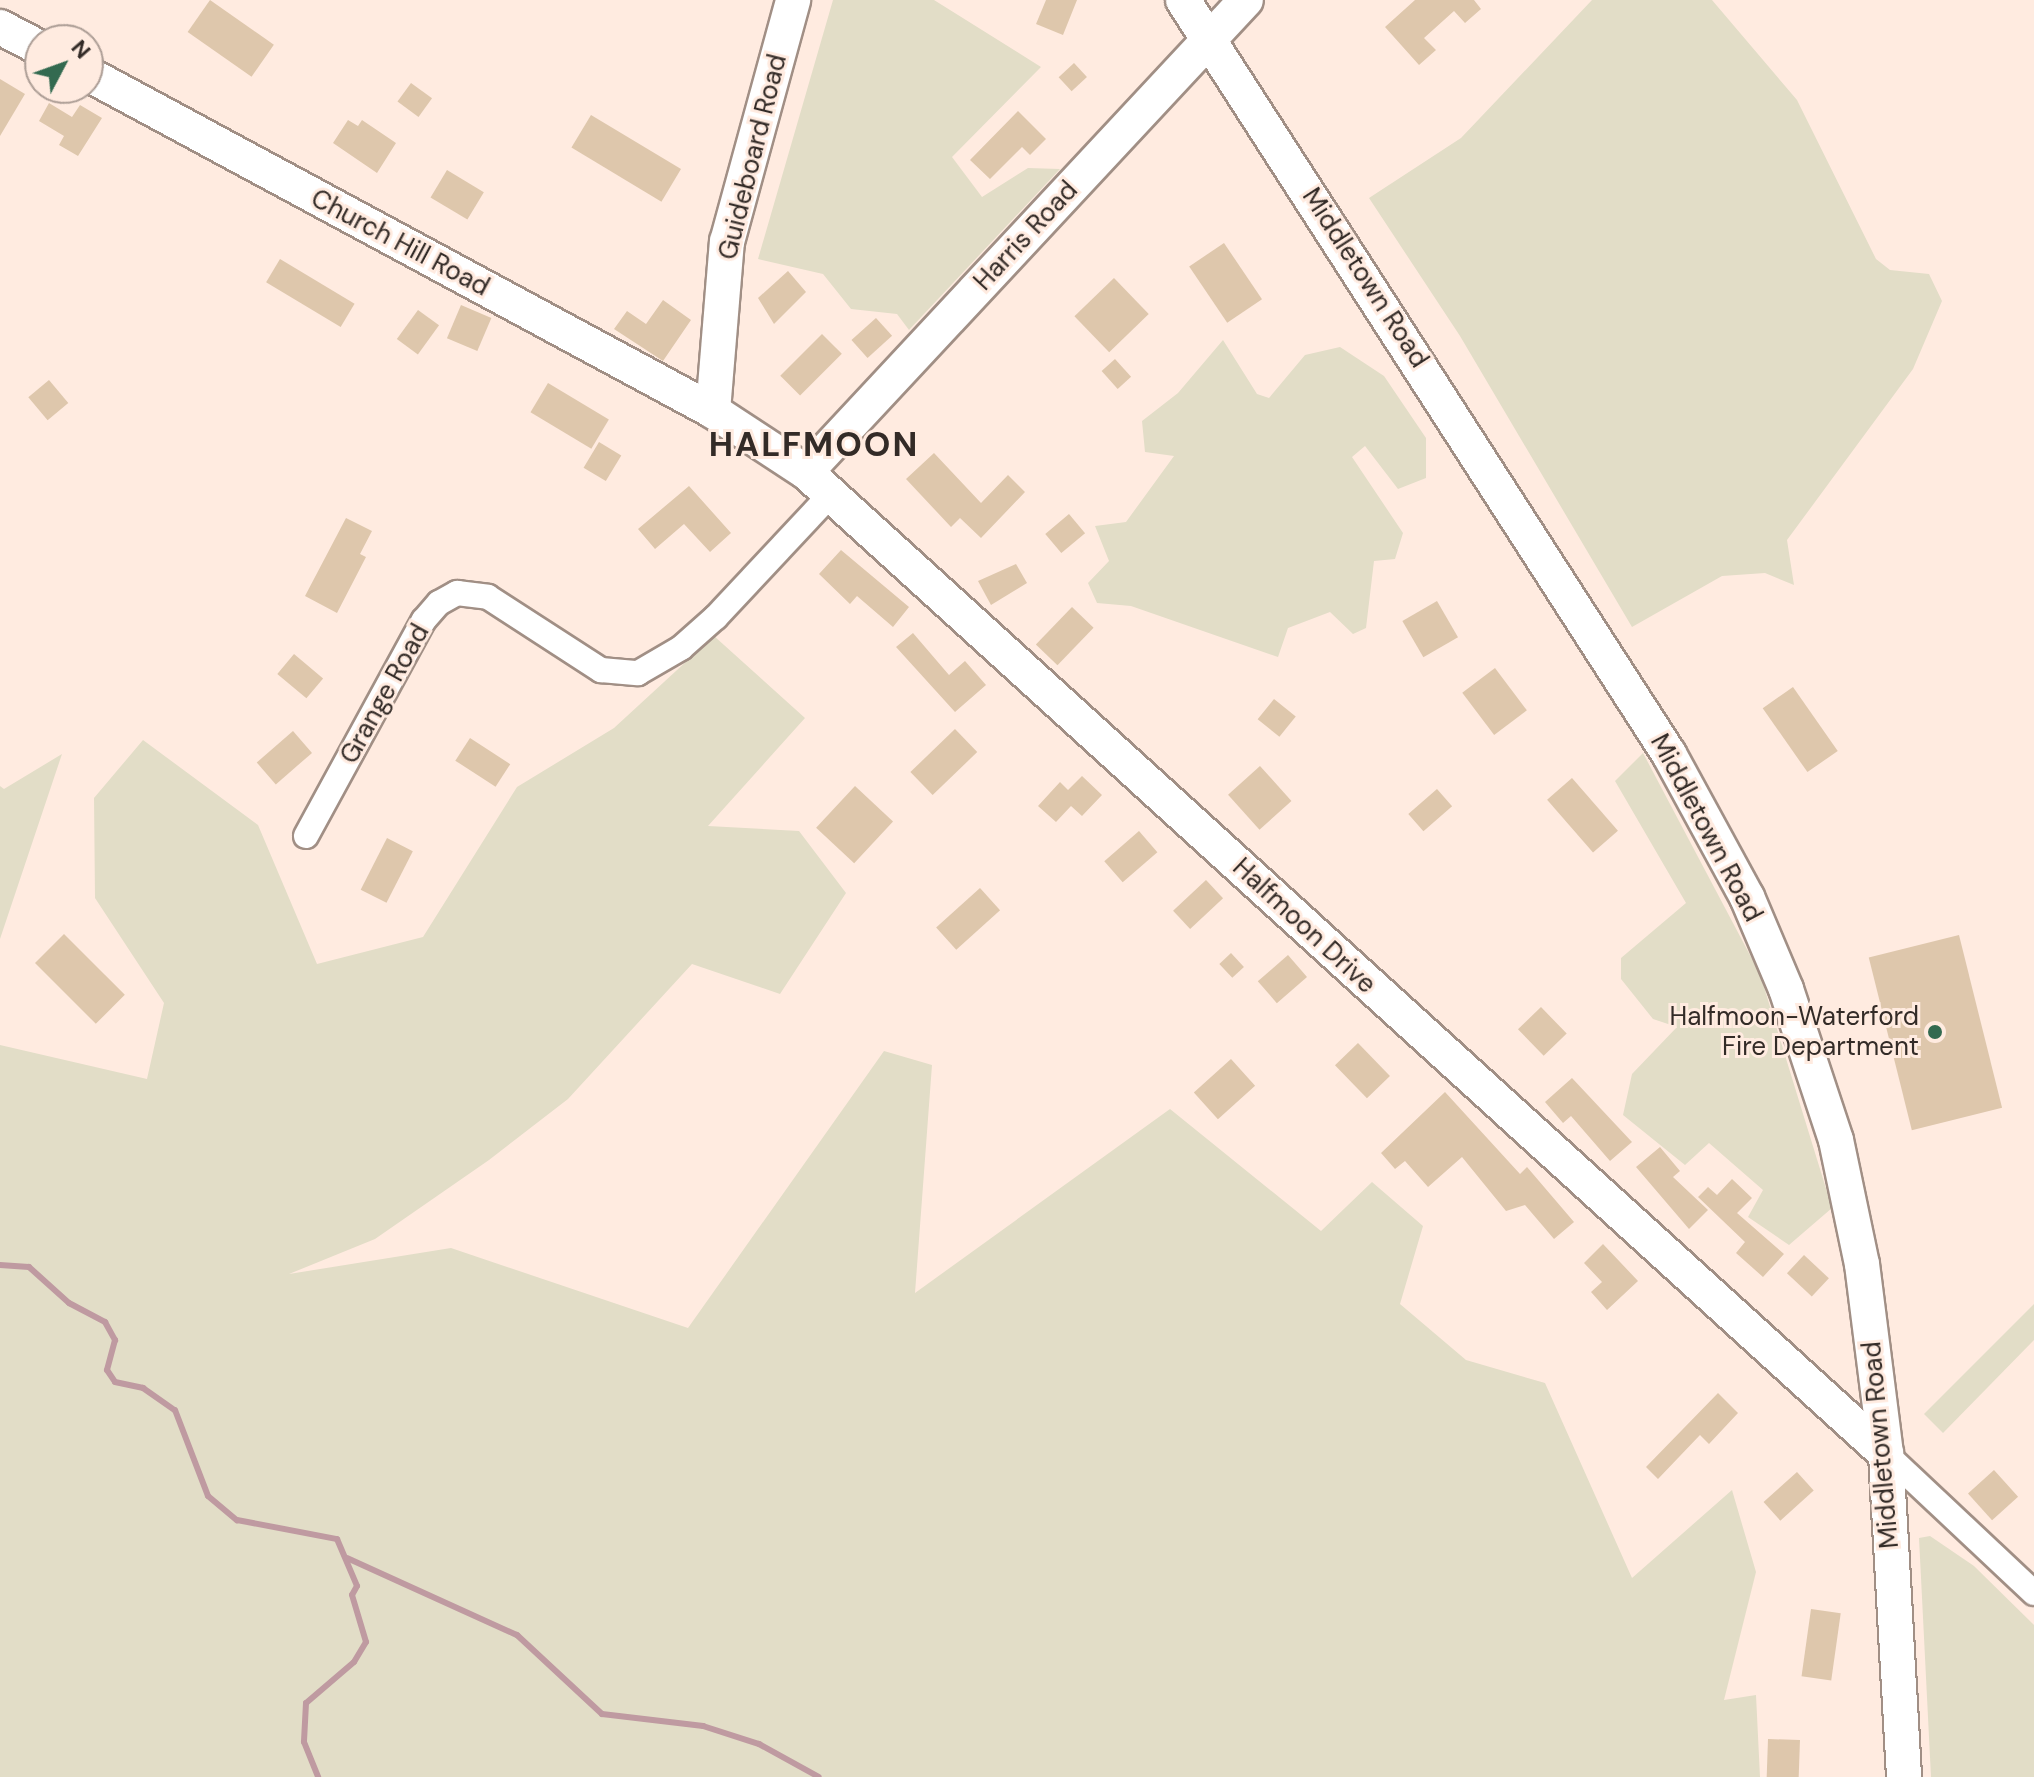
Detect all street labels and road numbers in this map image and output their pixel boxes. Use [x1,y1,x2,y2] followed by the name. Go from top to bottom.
[712,51,794,263] street label: Guideboard Road
[968,175,1084,297] street label: Harris Road
[1295,182,1435,374] street label: Middletown Road
[306,183,494,303] street label: Church Hill Road
[334,619,436,769] street label: Grange Road
[1643,729,1769,927] street label: Middletown Road
[1226,852,1382,1000] street label: Halfmoon Drive
[1856,1340,1906,1550] street label: Middletown Road

